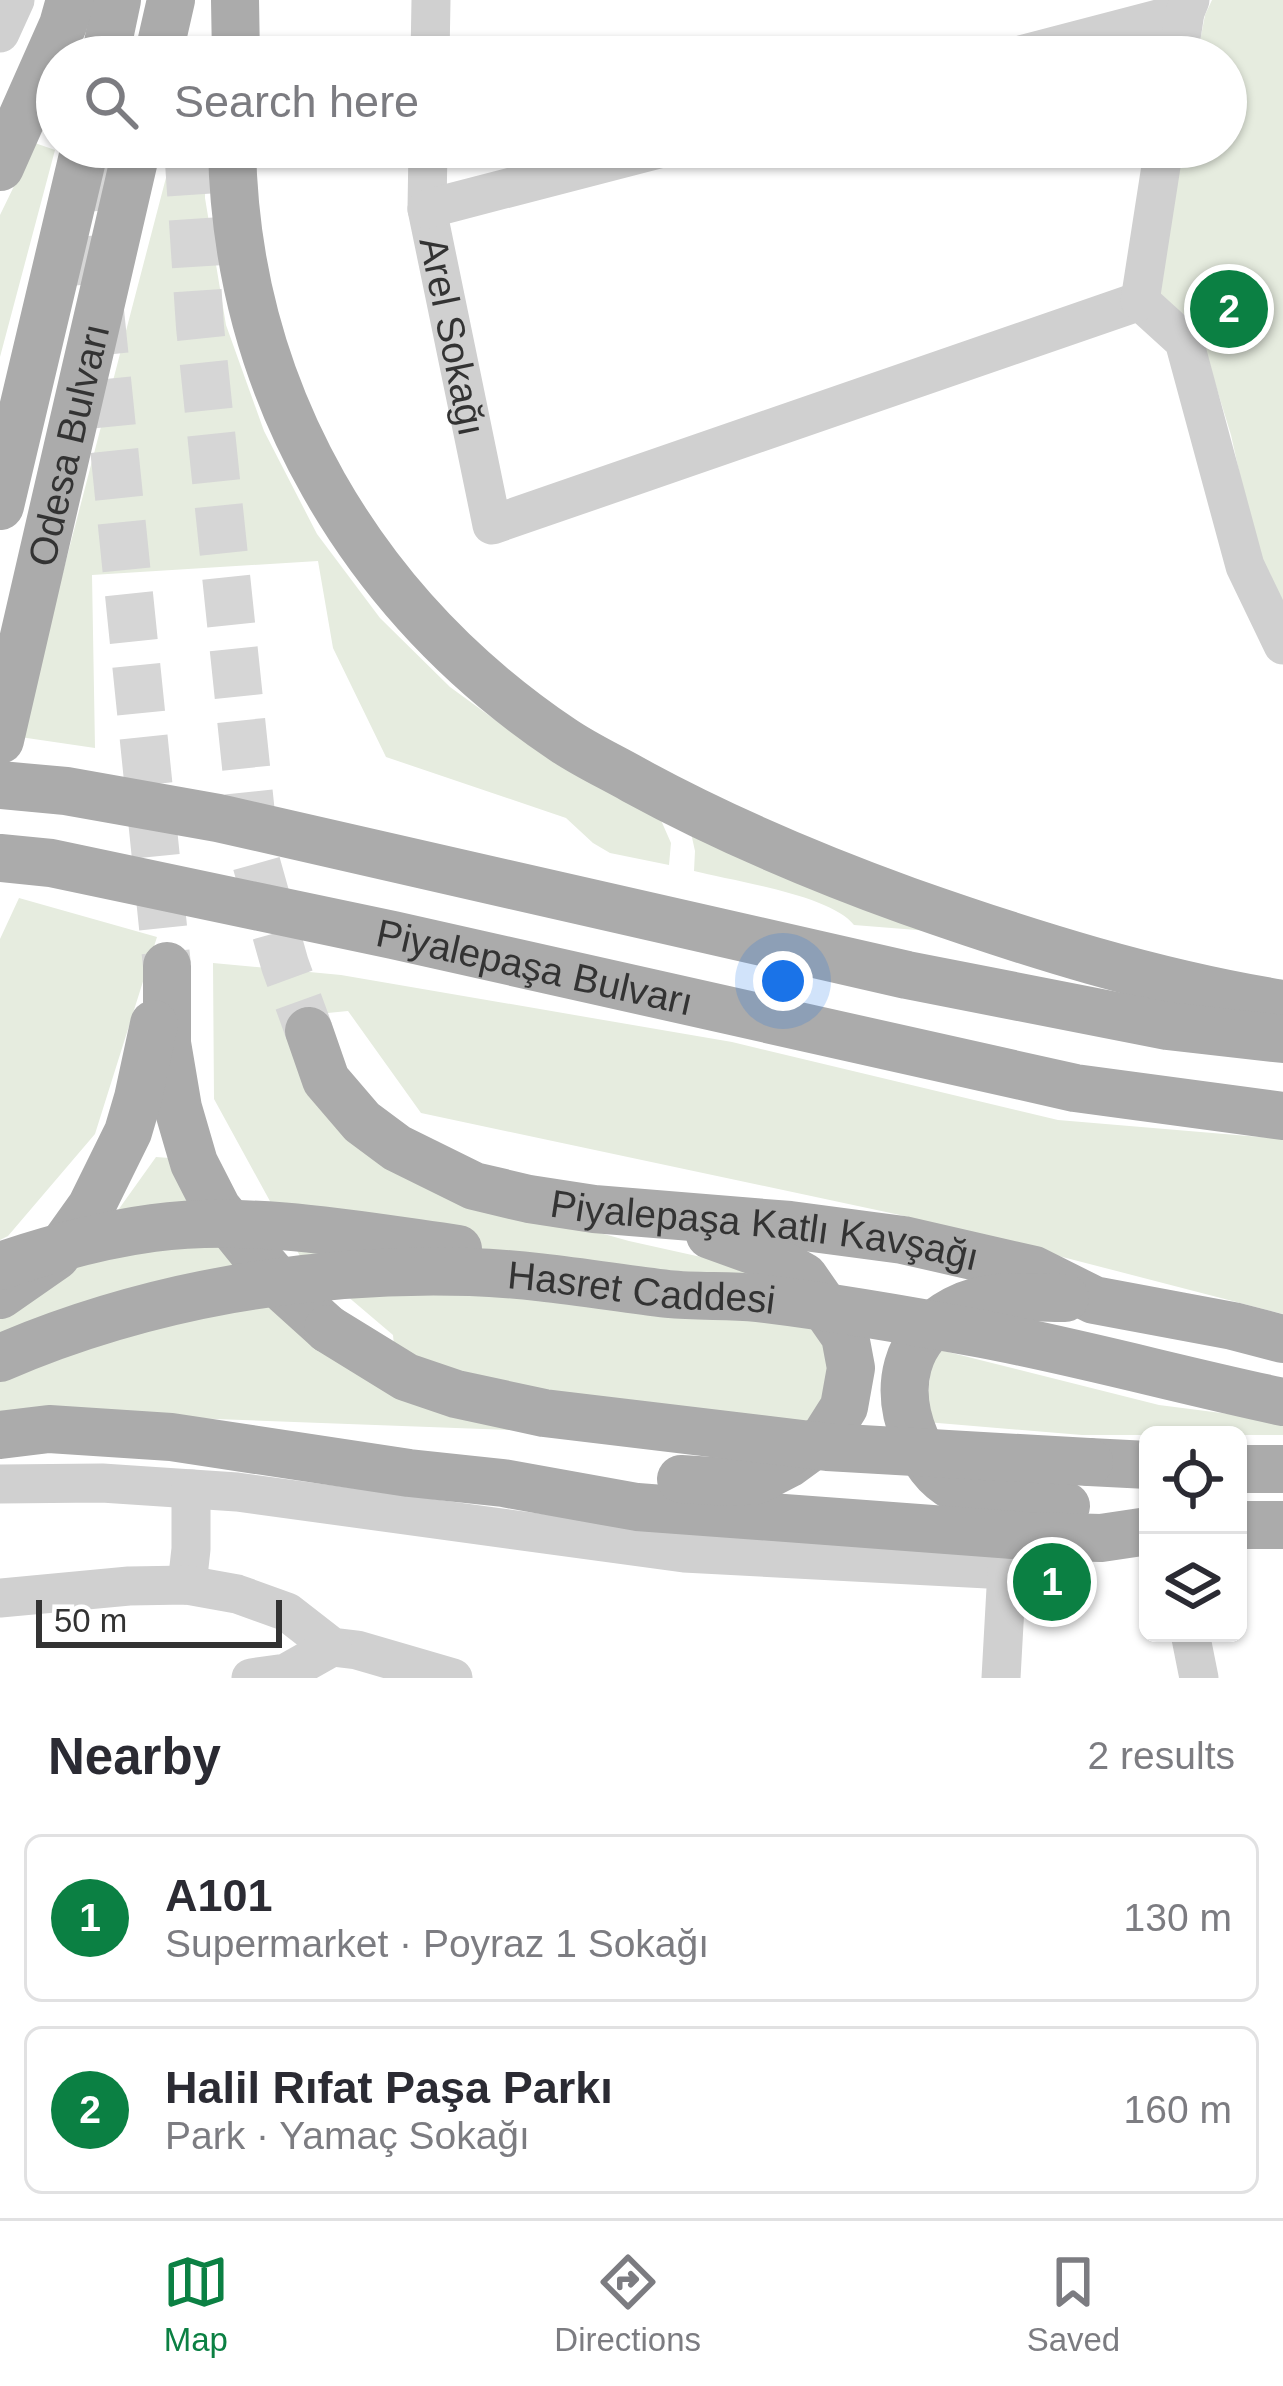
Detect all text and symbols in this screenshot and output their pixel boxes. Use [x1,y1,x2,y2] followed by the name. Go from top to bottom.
[36,36,1247,168] search box
[78,69,144,135] icon: search
[174,76,419,127] text: Search here
[411,233,494,440] street label: Arel Sokağı
[1190,264,1268,354] pin: 2
[20,320,117,570] street label: Odesa Bulvarı
[372,911,697,1024] street label: Piyalepaşa Bulvarı
[753,951,813,1011] your location
[547,1182,983,1279] street label: Piyalepaşa Katlı Kavşağı
[506,1253,778,1322] street label: Hasret Caddesi
[1139,1426,1247,1642] map controls
[1139,1426,1247,1534] button: locate
[1139,1534,1247,1642] button: layers
[1013,1537,1091,1627] pin: 1
[36,1594,282,1647] scale bar
[54,1602,127,1639] text: 50 m
[48,1728,221,1785] text: Nearby
[1088,1734,1235,1777] text: 2 results
[165,1870,273,1921] text: A101
[79,1896,101,1939] text: 1
[1124,1896,1232,1939] text: 130 m
[165,1922,709,1965] text: Supermarket · Poyraz 1 Sokağı
[165,2062,613,2113] text: Halil Rıfat Paşa Parkı
[79,2088,101,2131] text: 2
[1124,2088,1232,2131] text: 160 m
[165,2114,530,2157] text: Park · Yamaç Sokağı
[163,2249,229,2359] tab: Map
[554,2249,701,2359] tab: Directions
[1027,2249,1120,2359] tab: Saved

